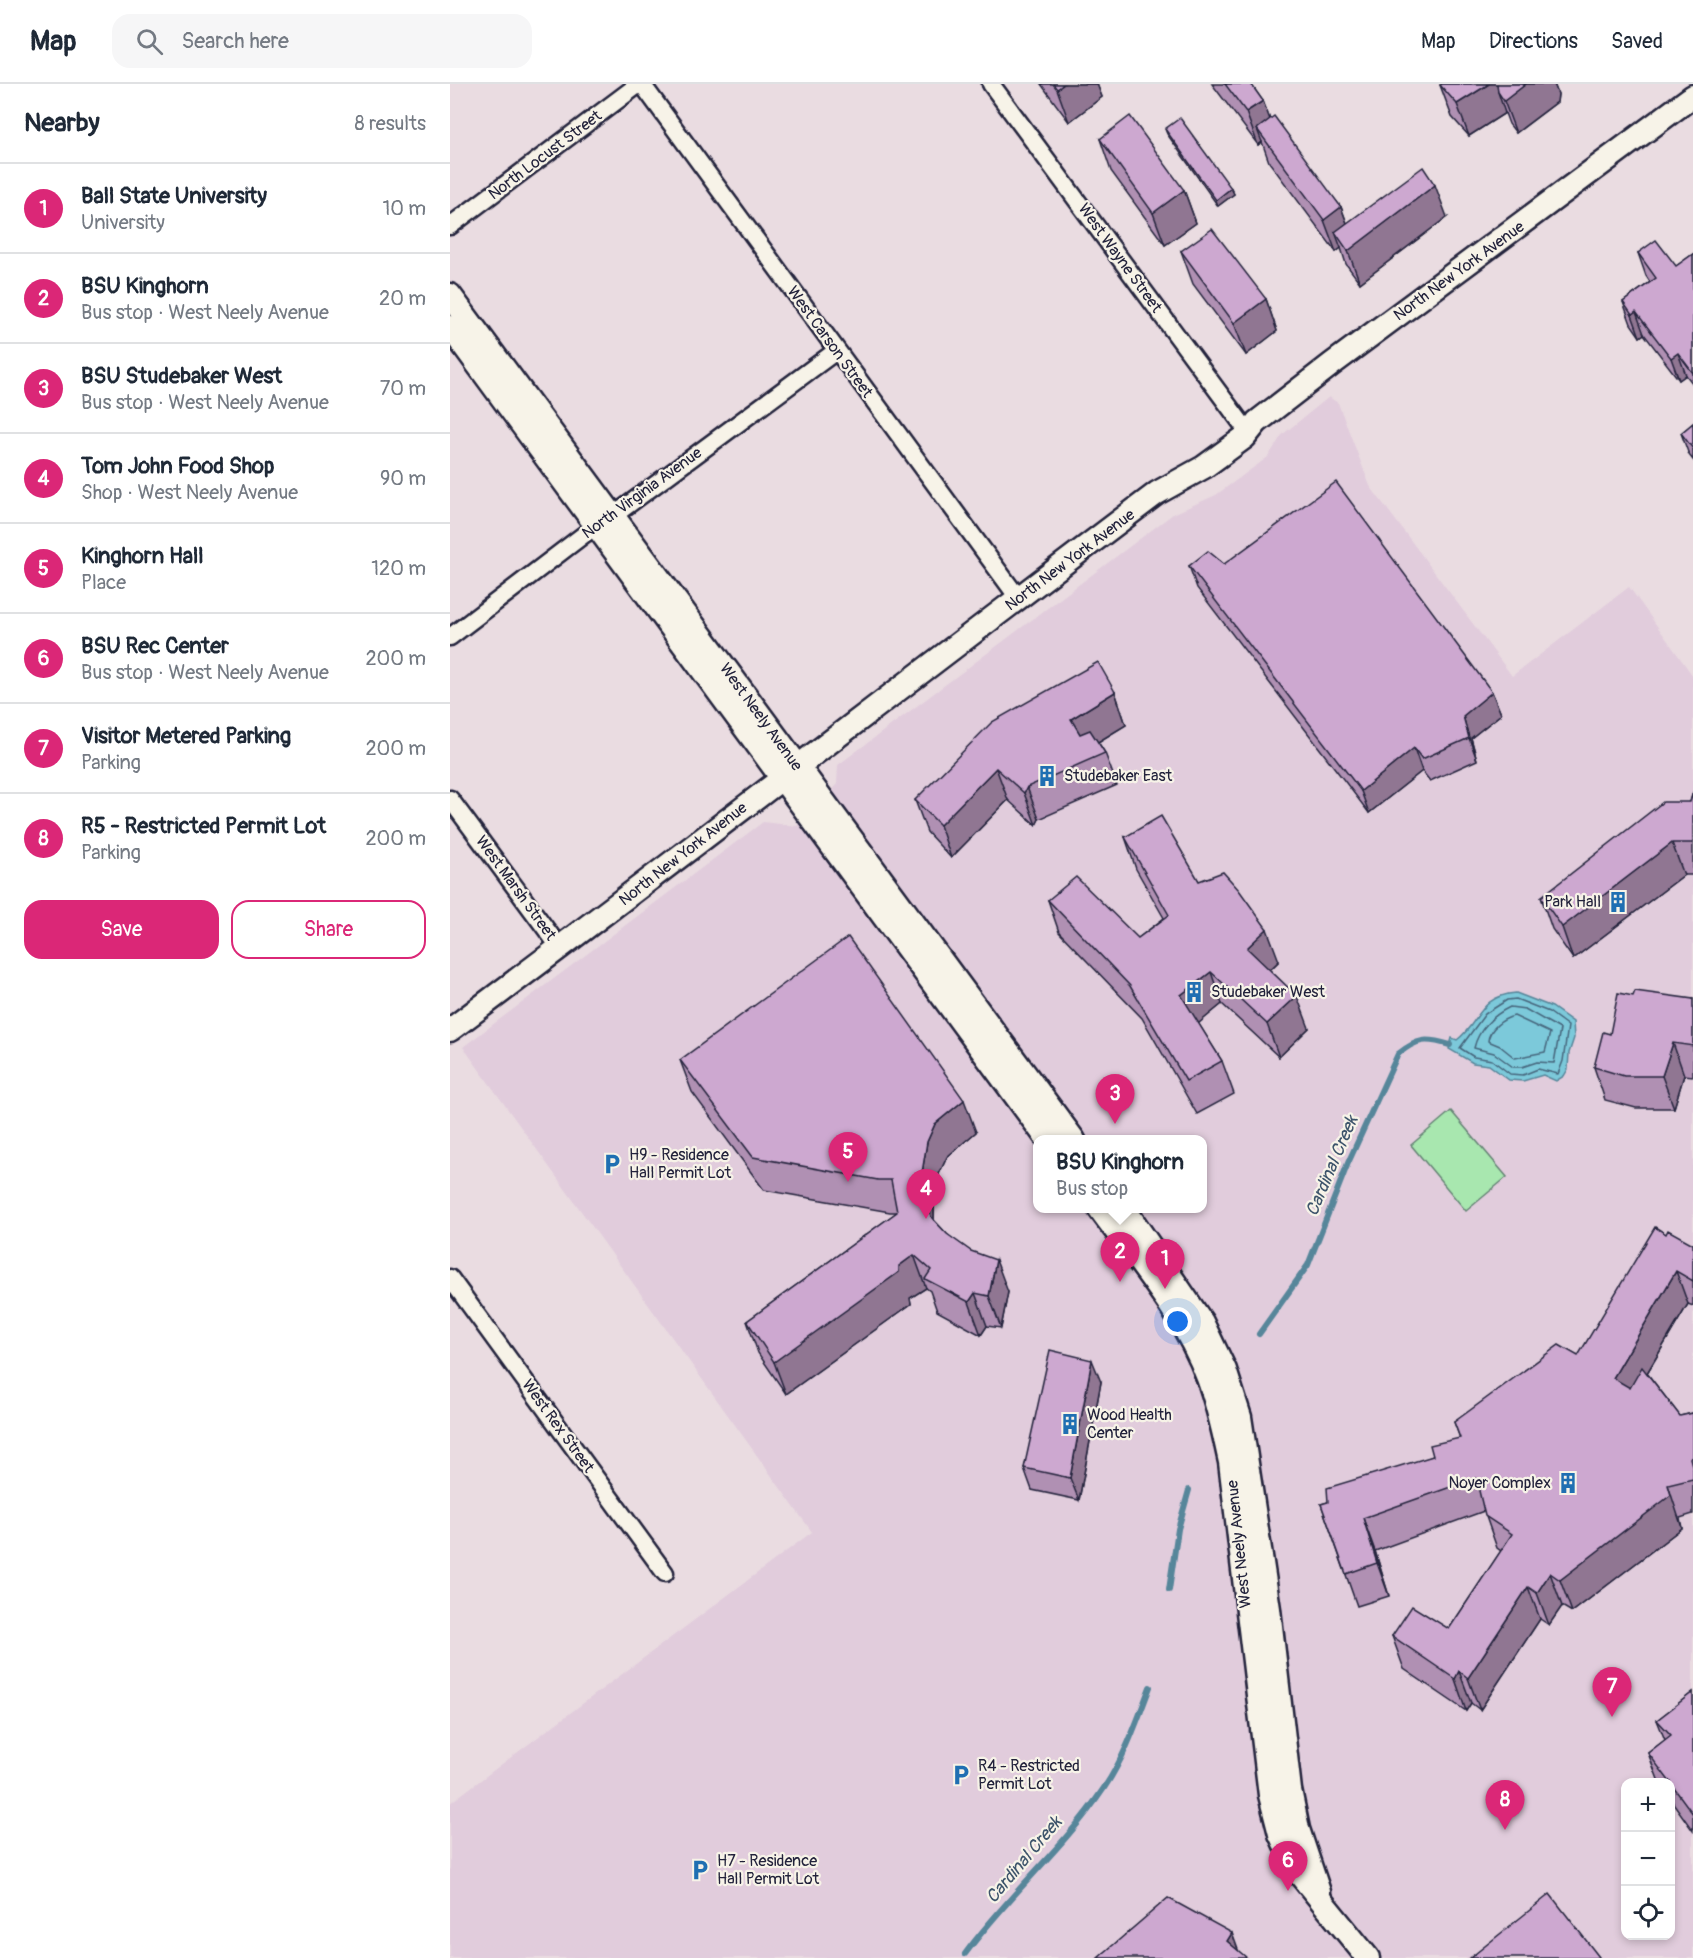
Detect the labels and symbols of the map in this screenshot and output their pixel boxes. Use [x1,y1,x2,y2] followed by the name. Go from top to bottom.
[484,106,606,204] street label: North Locust Street
[1074,199,1167,317] street label: West Wayne Street
[1390,217,1528,325] street label: North New York Avenue
[783,282,878,402] street label: West Carson Street
[578,443,706,543] street label: North Virginia Avenue
[1001,505,1139,615] street label: North New York Avenue
[715,659,807,775] street label: West Neely Avenue
[1035,764,1059,788] building icon: Studebaker East
[1064,766,1173,786] place label: Studebaker East
[615,798,751,910] street label: North New York Avenue
[471,832,561,945] street label: West Marsh Street
[1606,890,1630,914] building icon: Park Hall
[1544,892,1601,912] place label: Park Hall
[1182,980,1206,1004] building icon: Studebaker West
[1211,982,1325,1002] place label: Studebaker West
[1096,1074,1134,1124] pin: 3
[1301,1111,1364,1220] water label: Cardinal Creek
[828,1132,868,1182] pin: 5
[629,1145,732,1183] place label: H9 - Residence Hall Permit Lot
[600,1152,624,1176] parking icon: H9 - Residence Hall Permit Lot
[906,1170,946,1219] pin: 4
[1100,1232,1140,1282] pin: 2
[1146,1240,1184,1289] pin: 1
[1163,1307,1192,1336] your location
[517,1375,599,1477] street label: West Rex Street
[1087,1405,1172,1443] place label: Wood Health Center
[1058,1412,1082,1436] building icon: Wood Health Center
[1556,1471,1580,1495] building icon: Noyer Complex
[1448,1473,1551,1493] place label: Noyer Complex
[1222,1479,1256,1609] street label: West Neely Avenue
[1592,1668,1632,1717] pin: 7
[978,1756,1080,1794] place label: R4 - Restricted Permit Lot
[949,1763,973,1787] parking icon: R4 - Restricted Permit Lot
[1486,1780,1524,1830] pin: 8
[981,1811,1068,1908] water label: Cardinal Creek
[1268,1842,1308,1891] pin: 6
[717,1851,820,1889] place label: H7 - Residence Hall Permit Lot
[688,1858,712,1882] parking icon: H7 - Residence Hall Permit Lot

